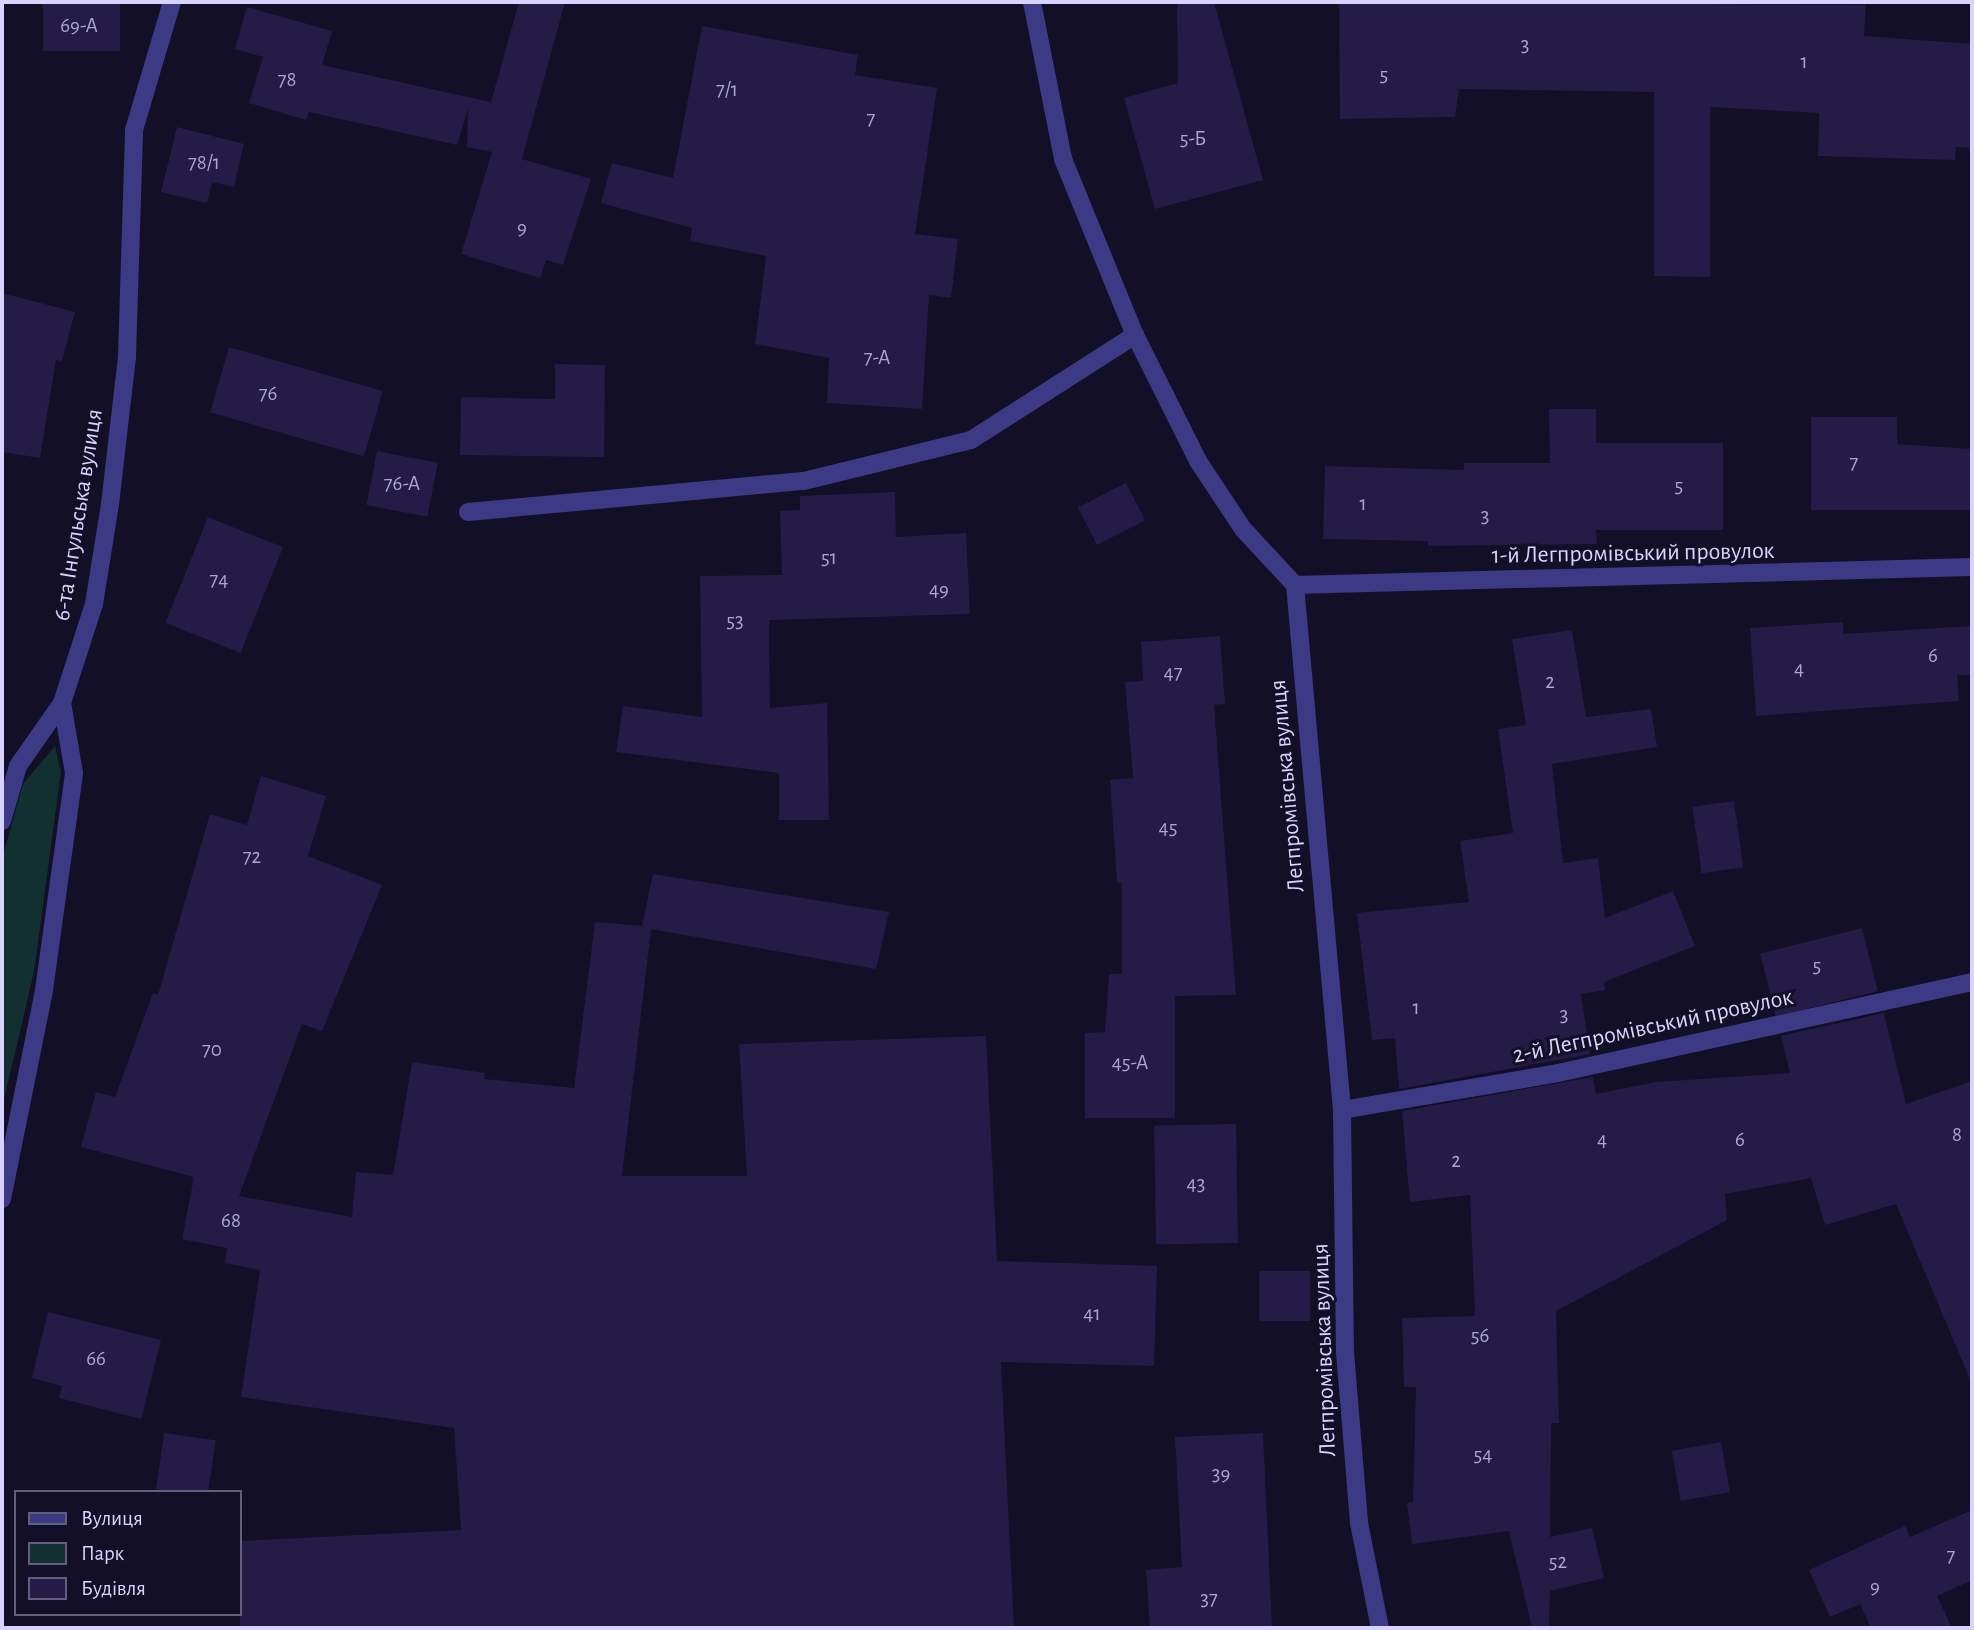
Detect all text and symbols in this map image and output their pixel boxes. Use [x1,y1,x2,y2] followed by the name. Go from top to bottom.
[60,13,98,39] house number: 69-А
[1521,32,1529,58] house number: 3
[1800,49,1808,75] house number: 1
[1380,62,1388,88] house number: 5
[278,67,296,93] house number: 78
[716,77,738,103] house number: 7/1
[867,106,875,132] house number: 7
[1180,126,1206,152] house number: 5-Б
[188,150,220,176] house number: 78/1
[517,215,527,241] house number: 9
[864,345,890,371] house number: 7-А
[259,381,277,407] house number: 76
[48,407,110,623] street label: 6-та Інгульська вулиця
[1850,450,1858,476] house number: 7
[384,471,420,497] house number: 76-А
[1675,473,1683,499] house number: 5
[1359,491,1367,517] house number: 1
[1481,503,1489,529] house number: 3
[1491,537,1775,571] street label: 1-й Легпромівський провулок
[821,545,837,571] house number: 51
[210,567,228,593] house number: 74
[929,577,949,603] house number: 49
[726,608,744,634] house number: 53
[1928,643,1938,669] house number: 6
[1794,656,1804,682] house number: 4
[1164,660,1182,686] house number: 47
[1545,669,1555,695] house number: 2
[1264,678,1312,894] street label: Легпромівська вулиця
[1159,815,1177,841] house number: 45
[243,844,261,870] house number: 72
[1813,953,1821,979] house number: 5
[1510,983,1796,1071] street label: 2-й Легпромівський провулок
[1412,995,1420,1021] house number: 1
[1560,1002,1568,1028] house number: 3
[202,1037,222,1063] house number: 70
[1112,1050,1148,1076] house number: 45-А
[1952,1122,1962,1148] house number: 8
[1597,1127,1607,1153] house number: 4
[1735,1127,1745,1153] house number: 6
[1451,1148,1461,1174] house number: 2
[1187,1171,1205,1197] house number: 43
[221,1208,241,1234] house number: 68
[1307,1243,1343,1457] street label: Легпромівська вулиця
[1083,1301,1101,1327] house number: 41
[1471,1323,1489,1349] house number: 56
[86,1346,106,1372] house number: 66
[1474,1442,1492,1468] house number: 54
[1212,1461,1230,1487] house number: 39
[14,1490,242,1616] legend
[81,1508,143,1529] text: Вулиця
[81,1543,124,1564] text: Парк
[1947,1543,1955,1569] house number: 7
[1549,1549,1567,1575] house number: 52
[1870,1574,1880,1600] house number: 9
[81,1578,146,1599] text: Будівля
[1200,1586,1218,1612] house number: 37

